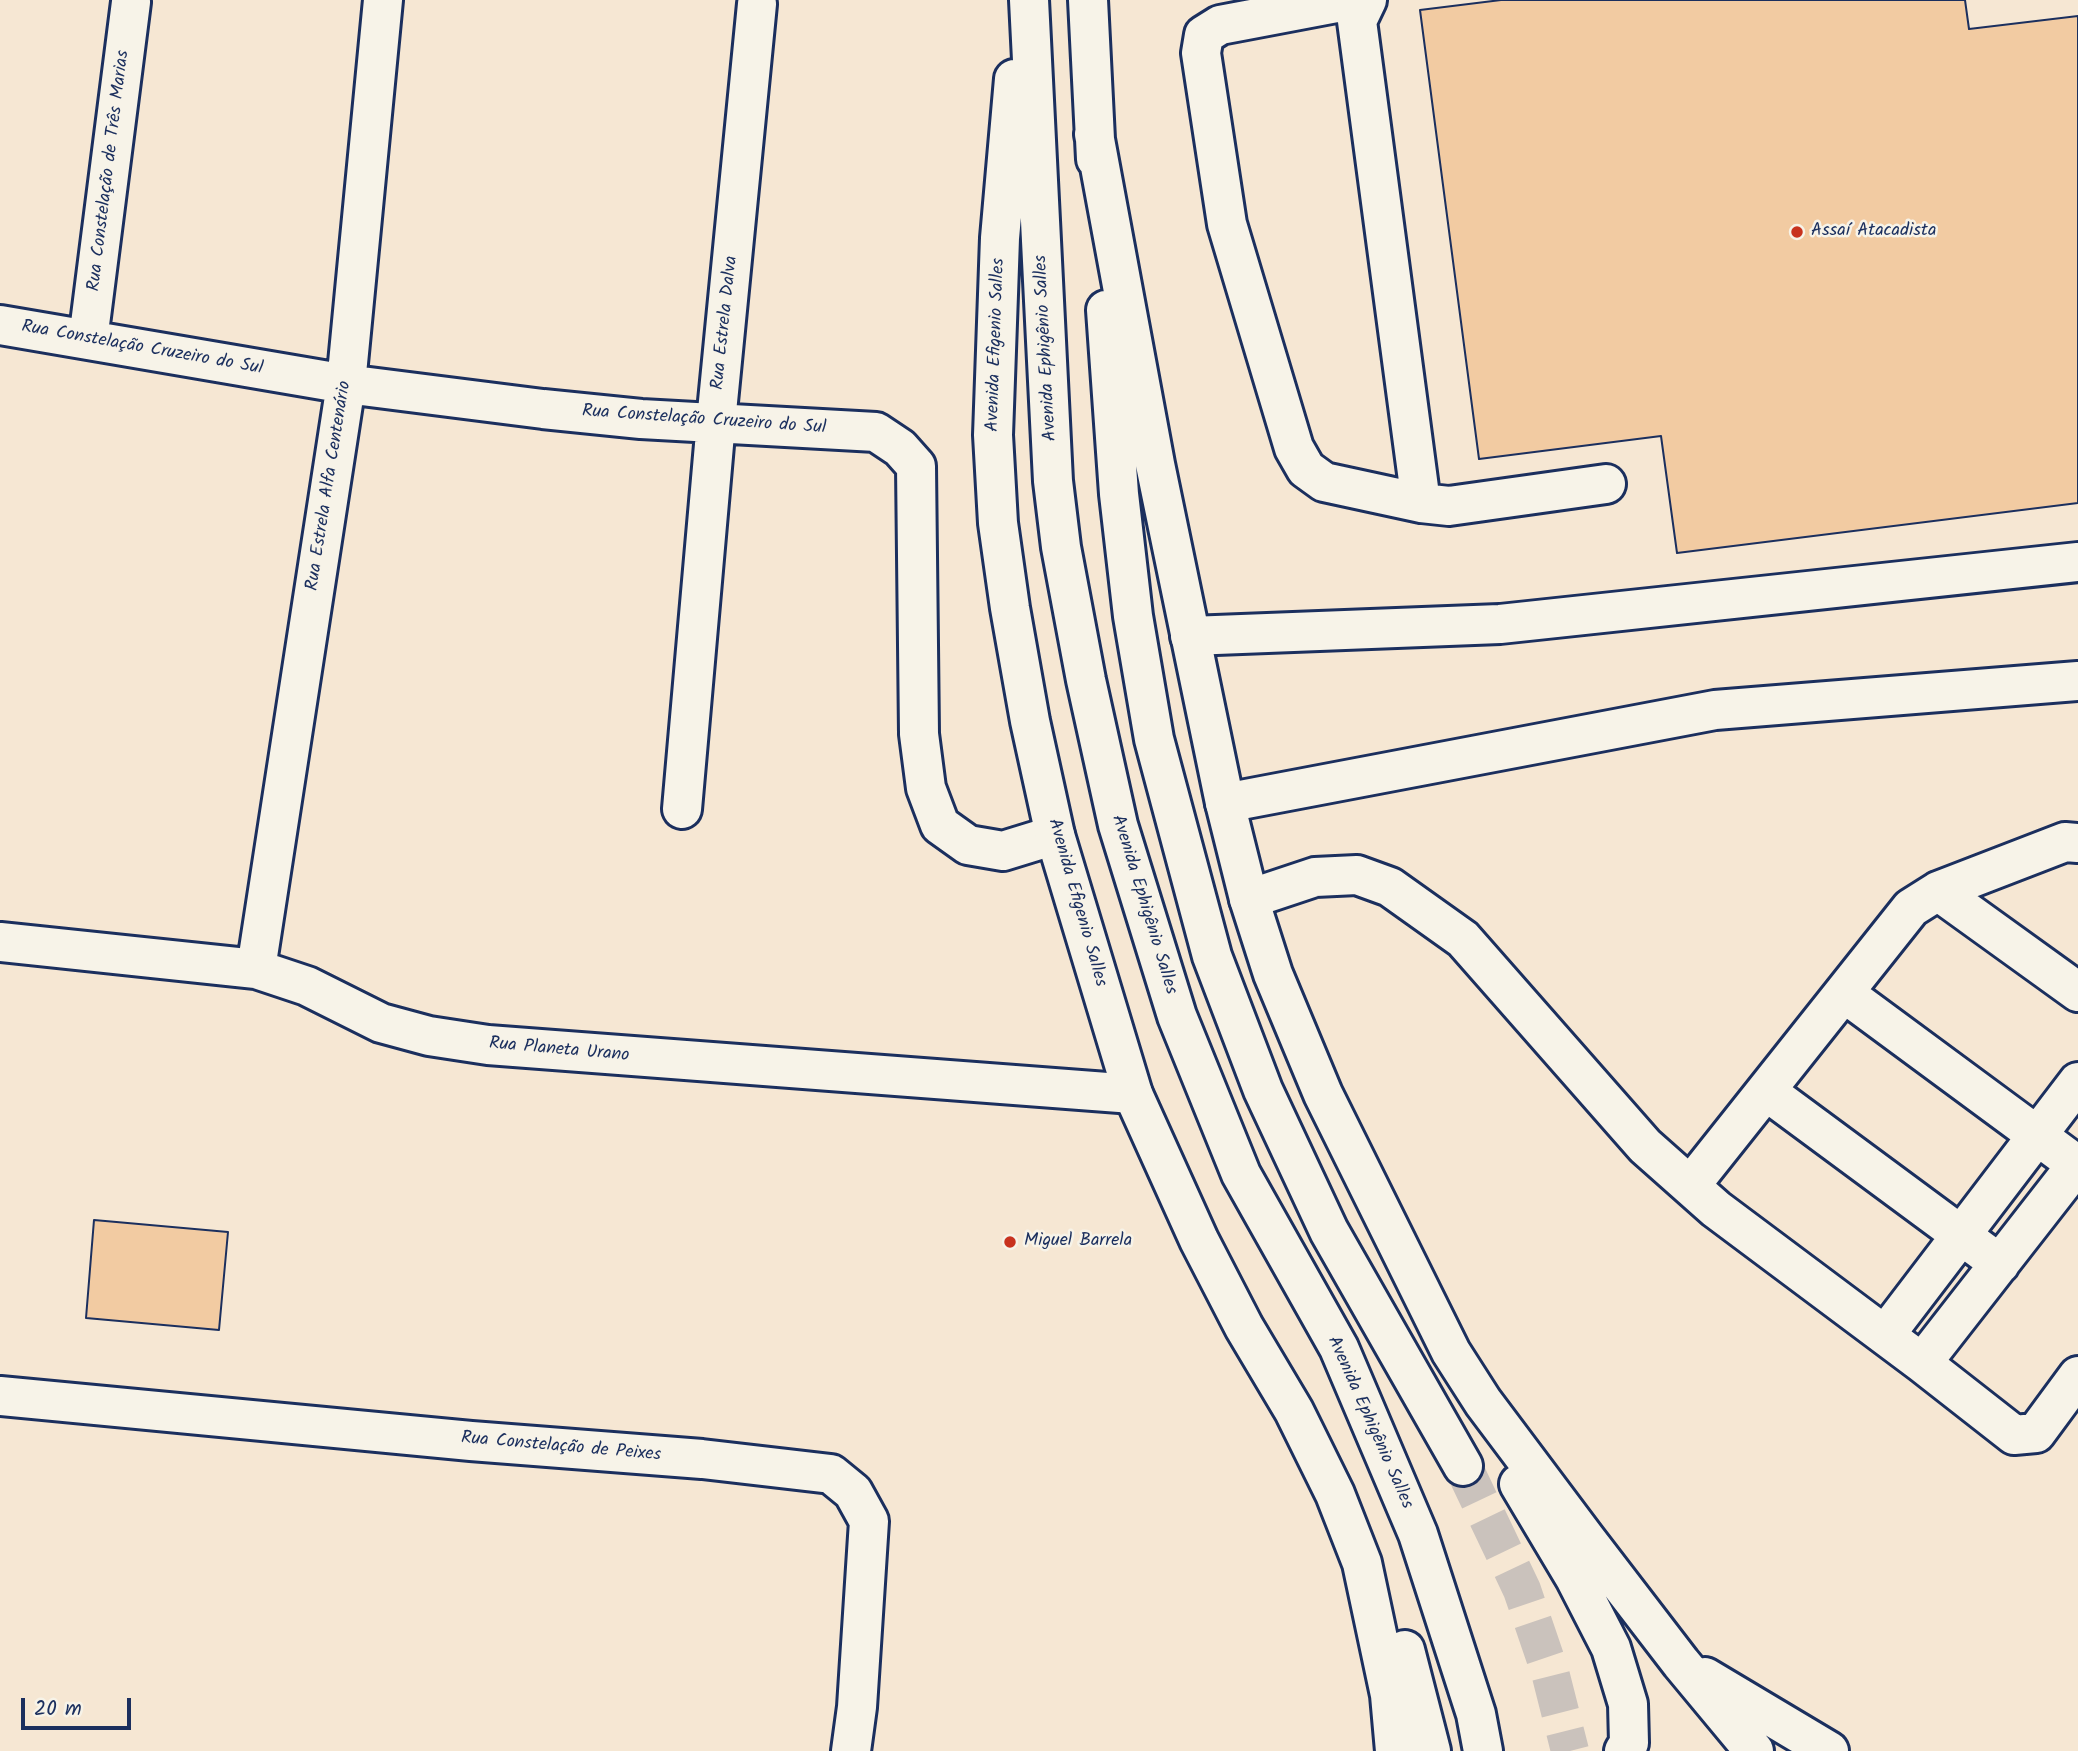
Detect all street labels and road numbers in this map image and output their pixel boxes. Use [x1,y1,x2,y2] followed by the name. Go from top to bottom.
[85,49,135,293] street label: Rua Constelação de Três Marias
[1031,254,1063,442] street label: Avenida Ephigênio Salles
[708,255,744,391] street label: Rua Estrela Dalva
[983,258,1011,432] street label: Avenida Efigenio Salles
[20,317,264,381] street label: Rua Constelação Cruzeiro do Sul
[303,380,357,592] street label: Rua Estrela Alfa Centenário
[581,402,827,440] street label: Rua Constelação Cruzeiro do Sul
[1105,813,1181,997] street label: Avenida Ephigênio Salles
[1042,817,1110,989] street label: Avenida Efigenio Salles
[488,1034,630,1068] street label: Rua Planeta Urano
[1321,1333,1417,1513] street label: Avenida Ephigênio Salles
[460,1428,662,1468] street label: Rua Constelação de Peixes

